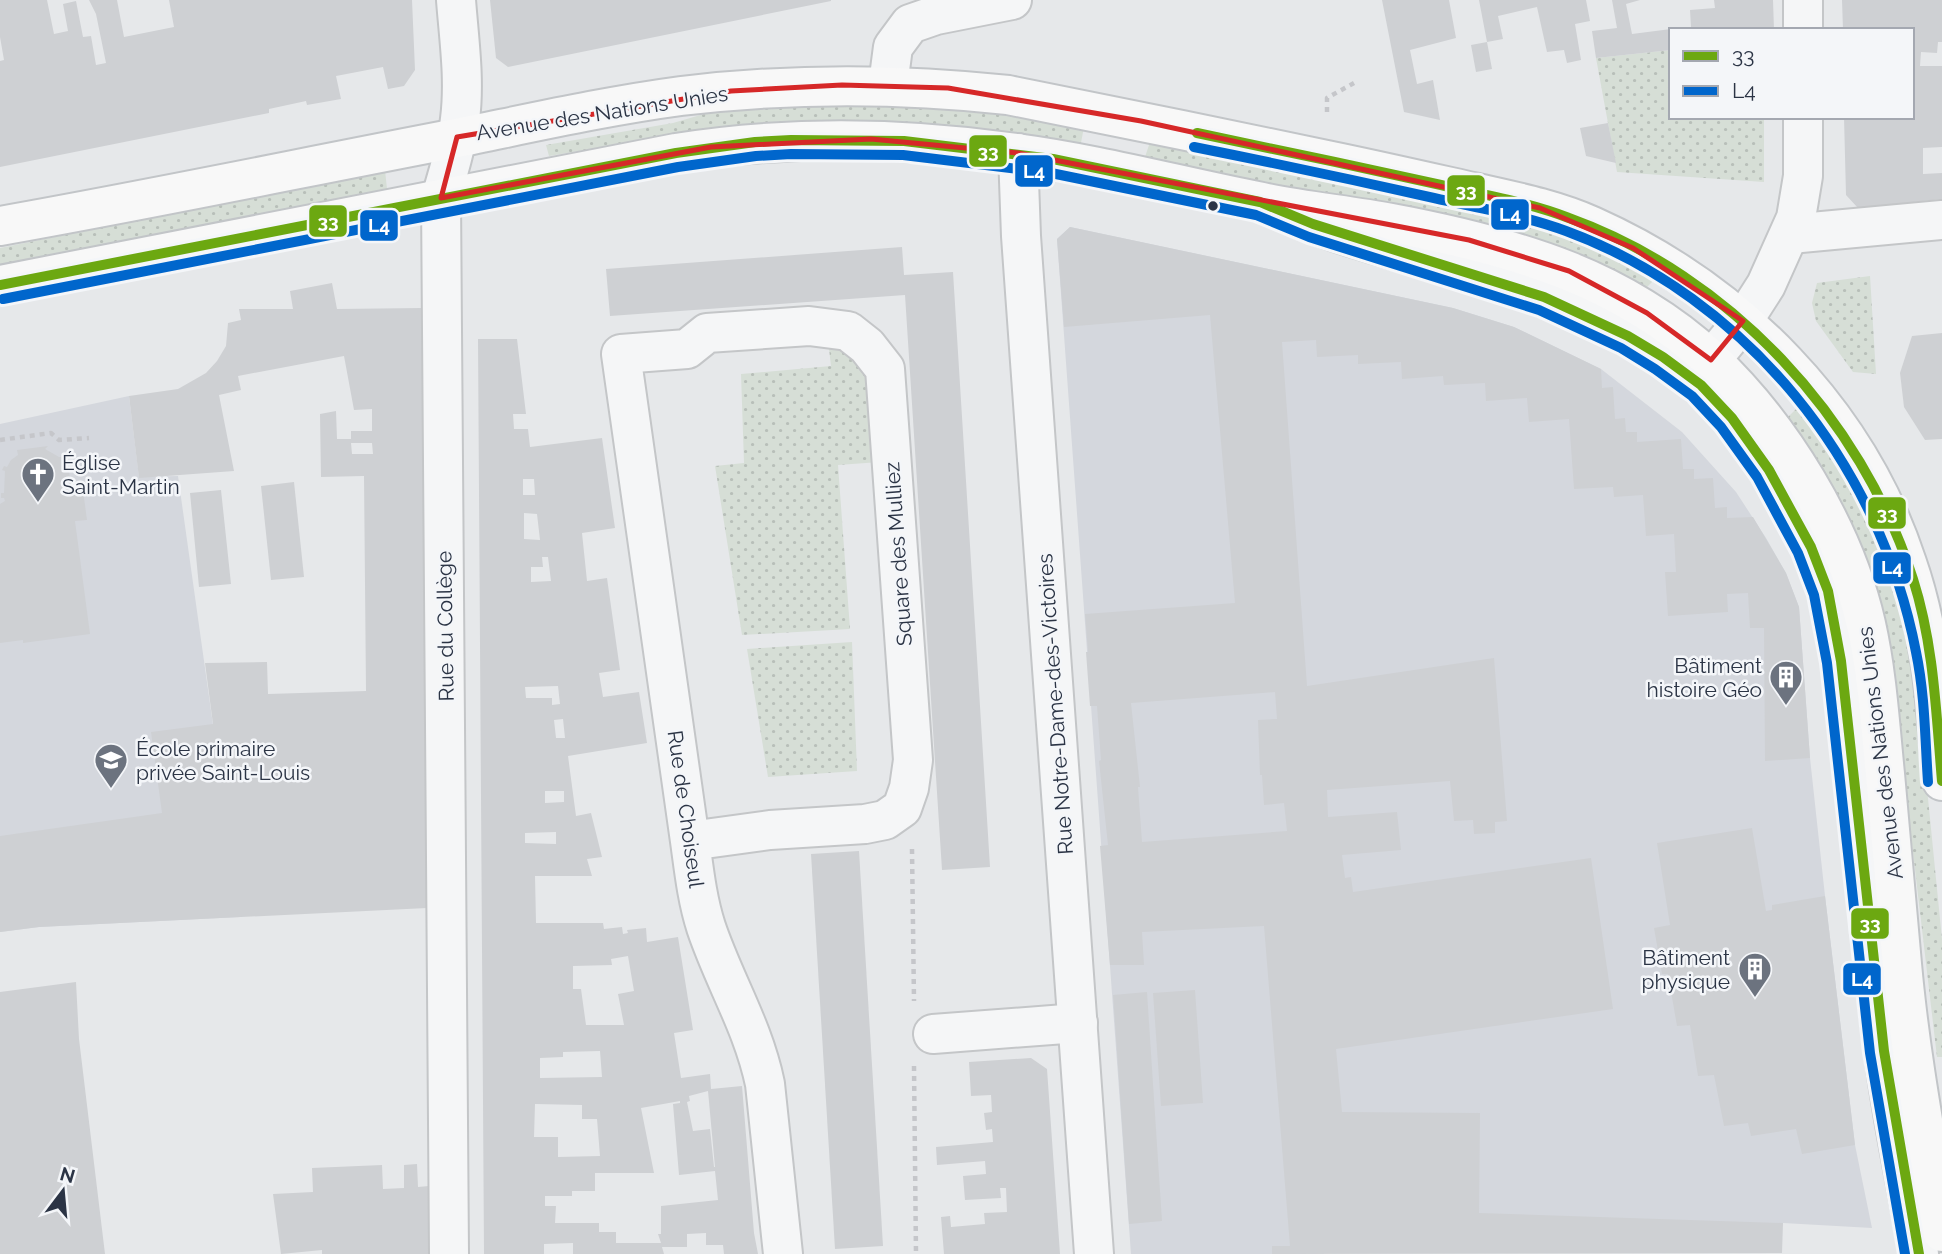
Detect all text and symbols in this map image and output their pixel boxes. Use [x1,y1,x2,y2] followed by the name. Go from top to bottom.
[1669,28,1914,119] legend
[1732,43,1754,68] text: 33
[1732,78,1756,103] text: L4
[474,81,730,145] street label: Avenue des Nations Unies
[968,134,1008,168] line badge: 33
[977,140,999,162] text: 33
[1014,154,1054,188] line badge: L4
[1023,160,1045,182] text: L4
[1446,174,1486,207] line badge: 33
[1455,179,1477,201] text: 33
[1490,198,1530,231] line badge: L4
[1206,199,1220,213] unlabelled marker
[1499,203,1521,225] text: L4
[308,204,348,238] line badge: 33
[359,209,399,242] line badge: L4
[317,210,339,232] text: 33
[368,214,390,236] text: L4
[62,450,180,499] place label: Église Saint-Martin
[19,455,57,504] church icon: Église Saint-Martin
[879,461,917,647] street label: Square des Mulliez
[1867,496,1907,530] line badge: 33
[1876,502,1898,524] text: 33
[431,551,459,701] street label: Rue du Collège
[1872,551,1912,585] line badge: L4
[1032,553,1078,855] street label: Rue Notre-Dame-des-Victoires
[1881,556,1903,578] text: L4
[1852,625,1908,881] street label: Avenue des Nations Unies
[1647,653,1762,702] place label: Bâtiment histoire Géo
[1767,658,1805,707] building icon: Bâtiment histoire Géo
[663,729,709,890] street label: Rue de Choiseul
[136,736,310,785] place label: École primaire privée Saint-Louis
[92,741,130,790] school or university icon: École primaire privée Saint-Louis
[1850,907,1890,940] line badge: 33
[1859,912,1881,934] text: 33
[1641,945,1730,994] place label: Bâtiment physique
[1736,950,1774,999] building icon: Bâtiment physique
[1842,962,1882,996] line badge: L4
[1851,968,1873,990] text: L4
[28,1156,98,1226] north arrow
[58,1162,78,1187] text: N

